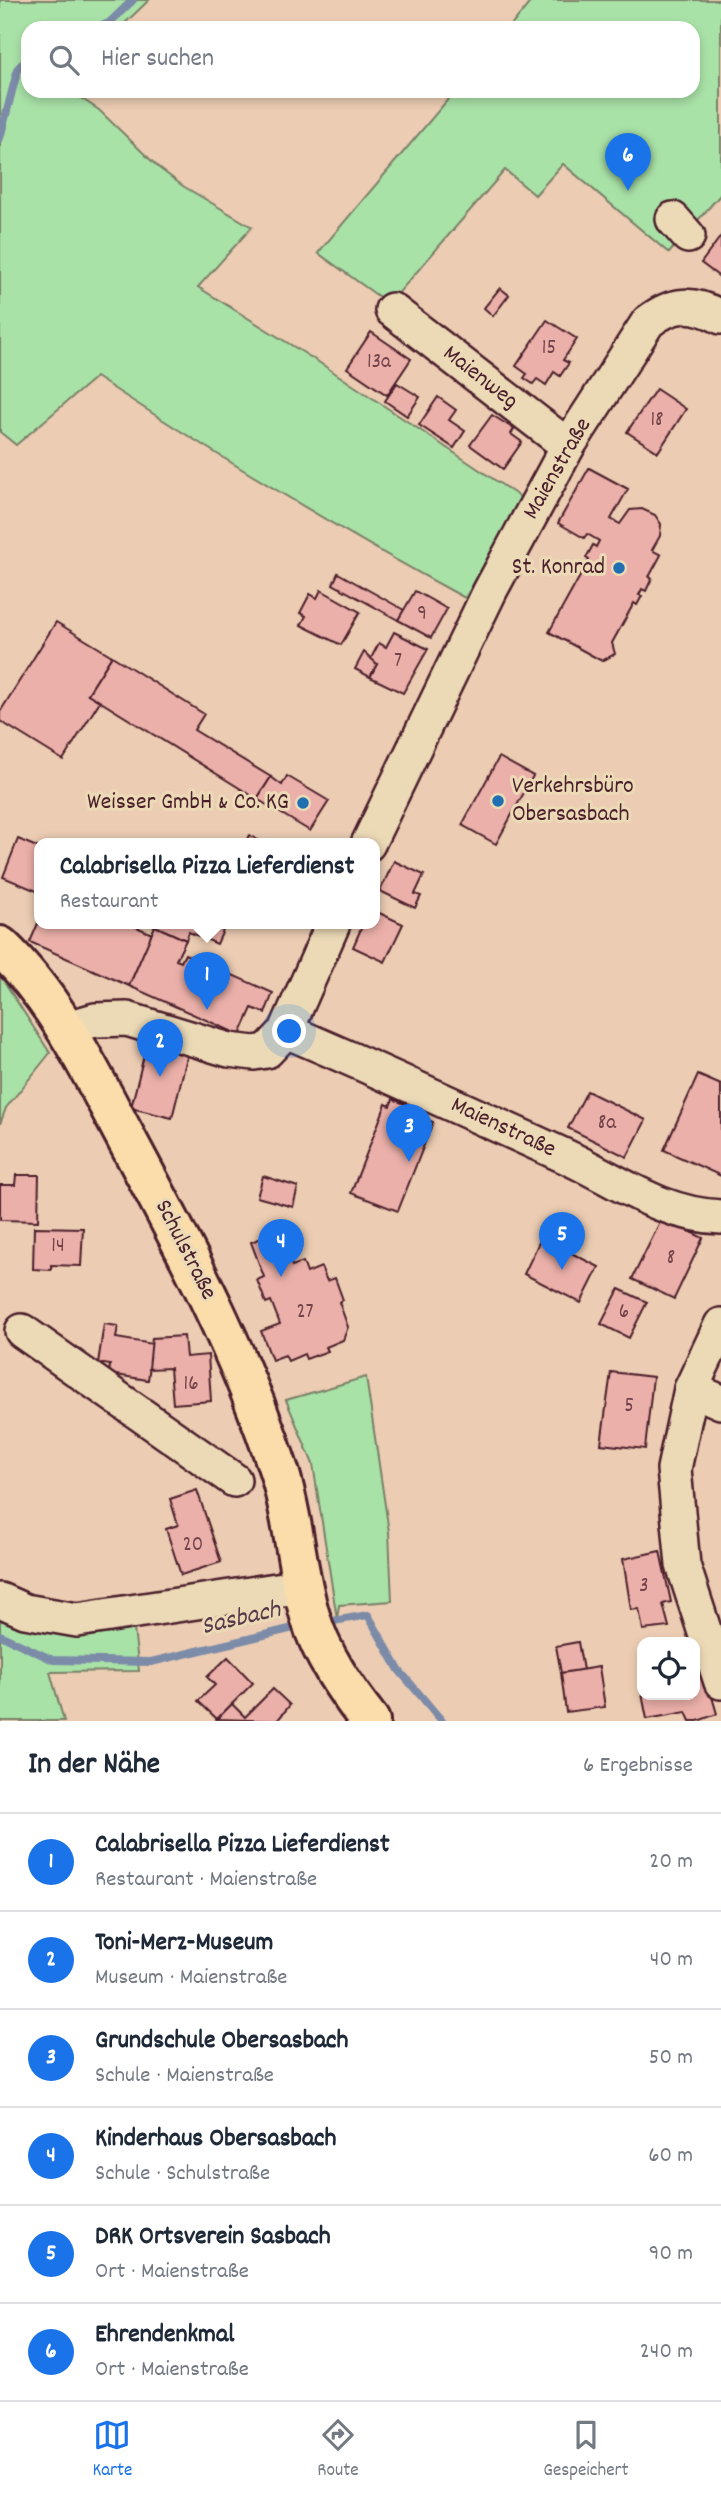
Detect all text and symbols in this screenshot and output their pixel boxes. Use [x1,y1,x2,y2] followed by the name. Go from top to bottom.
[21,21,700,98] search box
[45,41,83,79] icon: search
[101,41,214,78] text: Hier suchen
[605,133,651,191] pin: 6
[542,334,556,364] house number: 15
[435,338,525,418] street label: Maienweg
[367,348,392,378] house number: 13a
[650,406,664,436] house number: 18
[515,412,601,526] street label: Maienstraße
[512,551,605,585] place label: St. Konrad
[611,560,627,576] marker: St. Konrad
[417,600,427,630] house number: 9
[394,647,402,677] house number: 7
[512,770,634,832] place label: Verkehrsbüro Obersasbach
[87,786,289,820] place label: Weisser GmbH & Co. KG
[490,793,506,809] marker: Verkehrsbüro Obersasbach
[295,795,311,811] marker: Weisser GmbH & Co. KG
[34,838,380,929] popup
[60,849,354,886] text: Calabrisella Pizza Lieferdienst
[60,886,158,919] text: Restaurant
[184,952,230,1010] pin: 1
[272,1014,306,1048] your location
[137,1019,183,1077] pin: 2
[445,1089,561,1167] street label: Maienstraße
[386,1104,432,1162] pin: 3
[598,1109,617,1139] house number: 8a
[145,1194,225,1306] street label: Schulstraße
[539,1212,585,1270] pin: 5
[258,1219,304,1277] pin: 4
[51,1232,65,1262] house number: 14
[667,1244,675,1274] house number: 8
[296,1298,314,1328] house number: 27
[619,1298,629,1328] house number: 6
[184,1370,198,1400] house number: 16
[624,1392,634,1422] house number: 5
[183,1531,203,1561] house number: 20
[639,1572,649,1602] house number: 3
[198,1592,285,1646] water label: Sasbach
[637,1637,700,1700] map controls
[637,1637,700,1700] button: locate
[28,1745,160,1788] text: In der Nähe
[583,1750,693,1783] text: 6 Ergebnisse
[95,1827,389,1864] text: Calabrisella Pizza Lieferdienst
[48,1846,54,1879] text: 1
[649,1846,693,1879] text: 20 m
[95,1864,317,1897] text: Restaurant · Maienstraße
[95,1925,273,1962] text: Toni-Merz-Museum
[46,1944,56,1977] text: 2
[650,1944,693,1977] text: 40 m
[95,1962,287,1995] text: Museum · Maienstraße
[95,2023,348,2060] text: Grundschule Obersasbach
[46,2042,56,2075] text: 3
[649,2042,693,2075] text: 50 m
[95,2060,274,2093] text: Schule · Maienstraße
[95,2121,336,2158] text: Kinderhaus Obersasbach
[46,2140,56,2173] text: 4
[648,2140,693,2173] text: 60 m
[95,2158,270,2191] text: Schule · Schulstraße
[95,2219,331,2256] text: DRK Ortsverein Sasbach
[46,2238,56,2271] text: 5
[649,2238,693,2271] text: 90 m
[95,2256,249,2289] text: Ort · Maienstraße
[95,2317,234,2354] text: Ehrendenkmal
[45,2336,57,2369] text: 6
[640,2336,693,2369] text: 240 m
[95,2354,249,2387] text: Ort · Maienstraße
[92,2416,132,2485] tab: Karte
[317,2416,359,2485] tab: Route
[543,2416,629,2485] tab: Gespeichert

